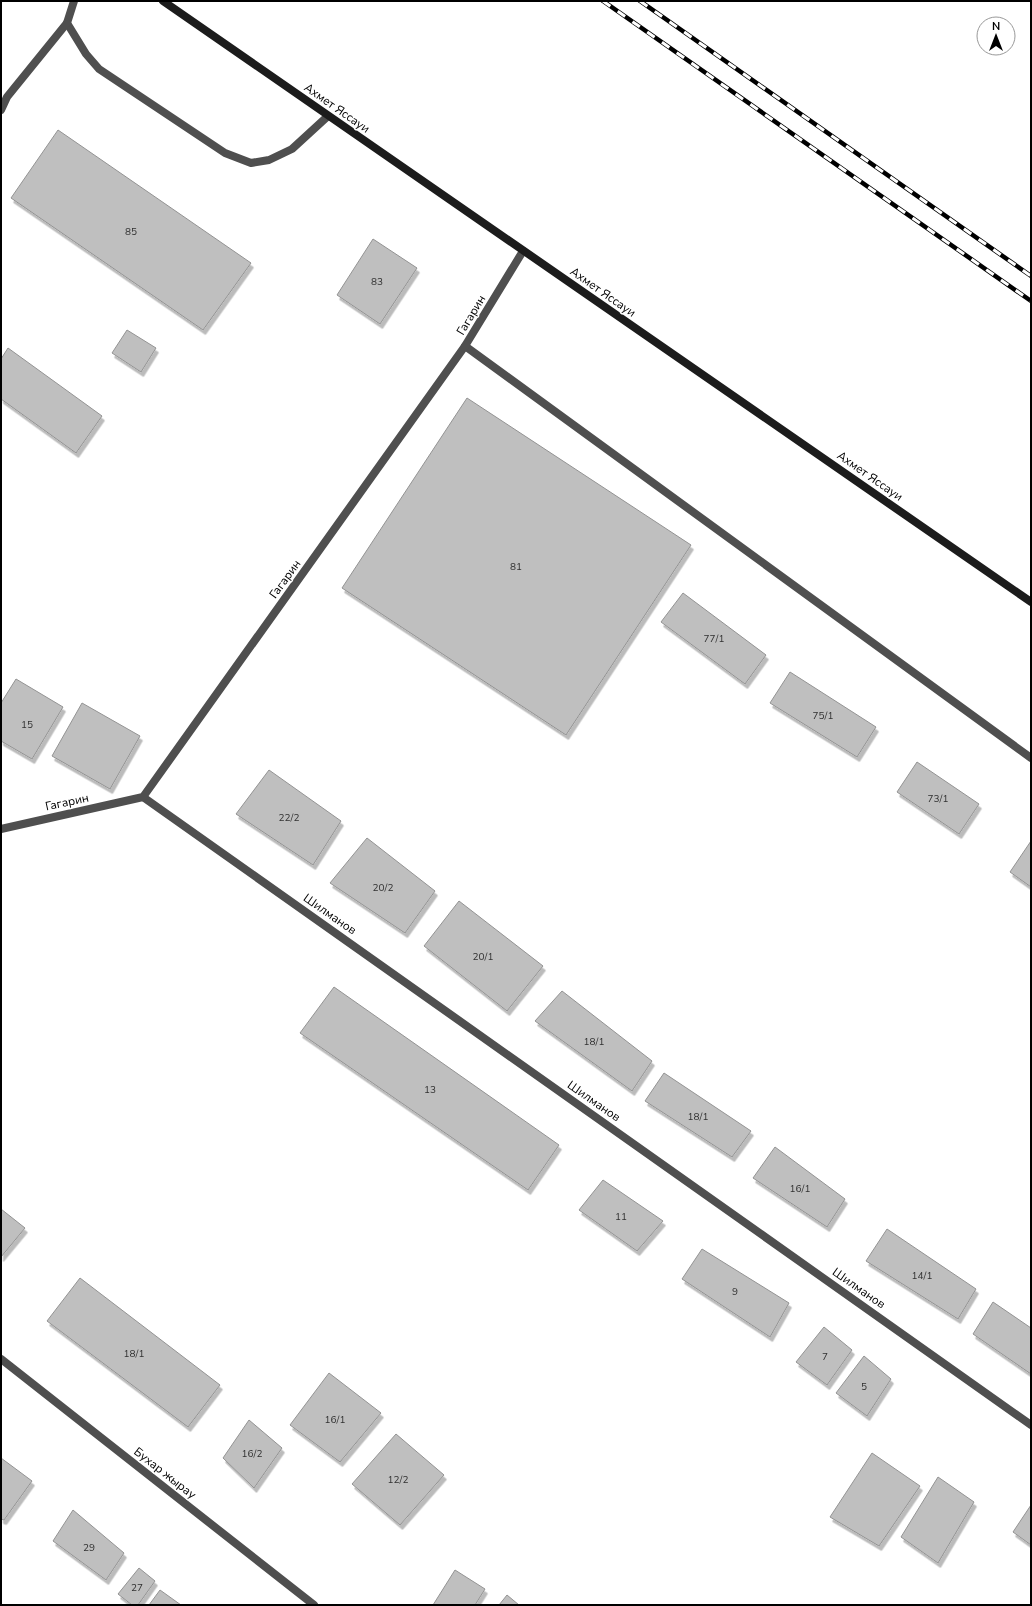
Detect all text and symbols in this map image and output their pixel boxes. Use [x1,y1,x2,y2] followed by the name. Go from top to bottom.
[976,16,1016,56] north arrow
[992,19,1000,34] text: N
[301,79,373,137] street label: Ахмет Яссауи
[125,225,137,239] house number: 85
[567,263,639,321] street label: Ахмет Яссауи
[371,275,383,289] house number: 83
[453,292,489,338] street label: Гагарин
[834,447,906,505] street label: Ахмет Яссауи
[266,556,304,602] street label: Гагарин
[510,560,522,574] house number: 81
[704,632,724,646] house number: 77/1
[813,709,833,723] house number: 75/1
[21,718,33,732] house number: 15
[44,790,90,814] street label: Гагарин
[928,792,948,806] house number: 73/1
[279,811,299,825] house number: 22/2
[373,881,393,895] house number: 20/2
[300,890,360,938] street label: Шилманов
[473,950,493,964] house number: 20/1
[584,1035,604,1049] house number: 18/1
[564,1077,624,1125] street label: Шилманов
[424,1083,436,1097] house number: 13
[688,1110,708,1124] house number: 18/1
[790,1182,810,1196] house number: 16/1
[615,1210,627,1224] house number: 11
[829,1264,889,1312] street label: Шилманов
[912,1269,932,1283] house number: 14/1
[732,1285,738,1299] house number: 9
[124,1347,144,1361] house number: 18/1
[822,1350,828,1364] house number: 7
[861,1380,867,1394] house number: 5
[325,1413,345,1427] house number: 16/1
[130,1444,200,1503] street label: Бухар жырау
[242,1447,262,1461] house number: 16/2
[388,1473,408,1487] house number: 12/2
[83,1541,95,1555] house number: 29
[131,1581,143,1595] house number: 27

